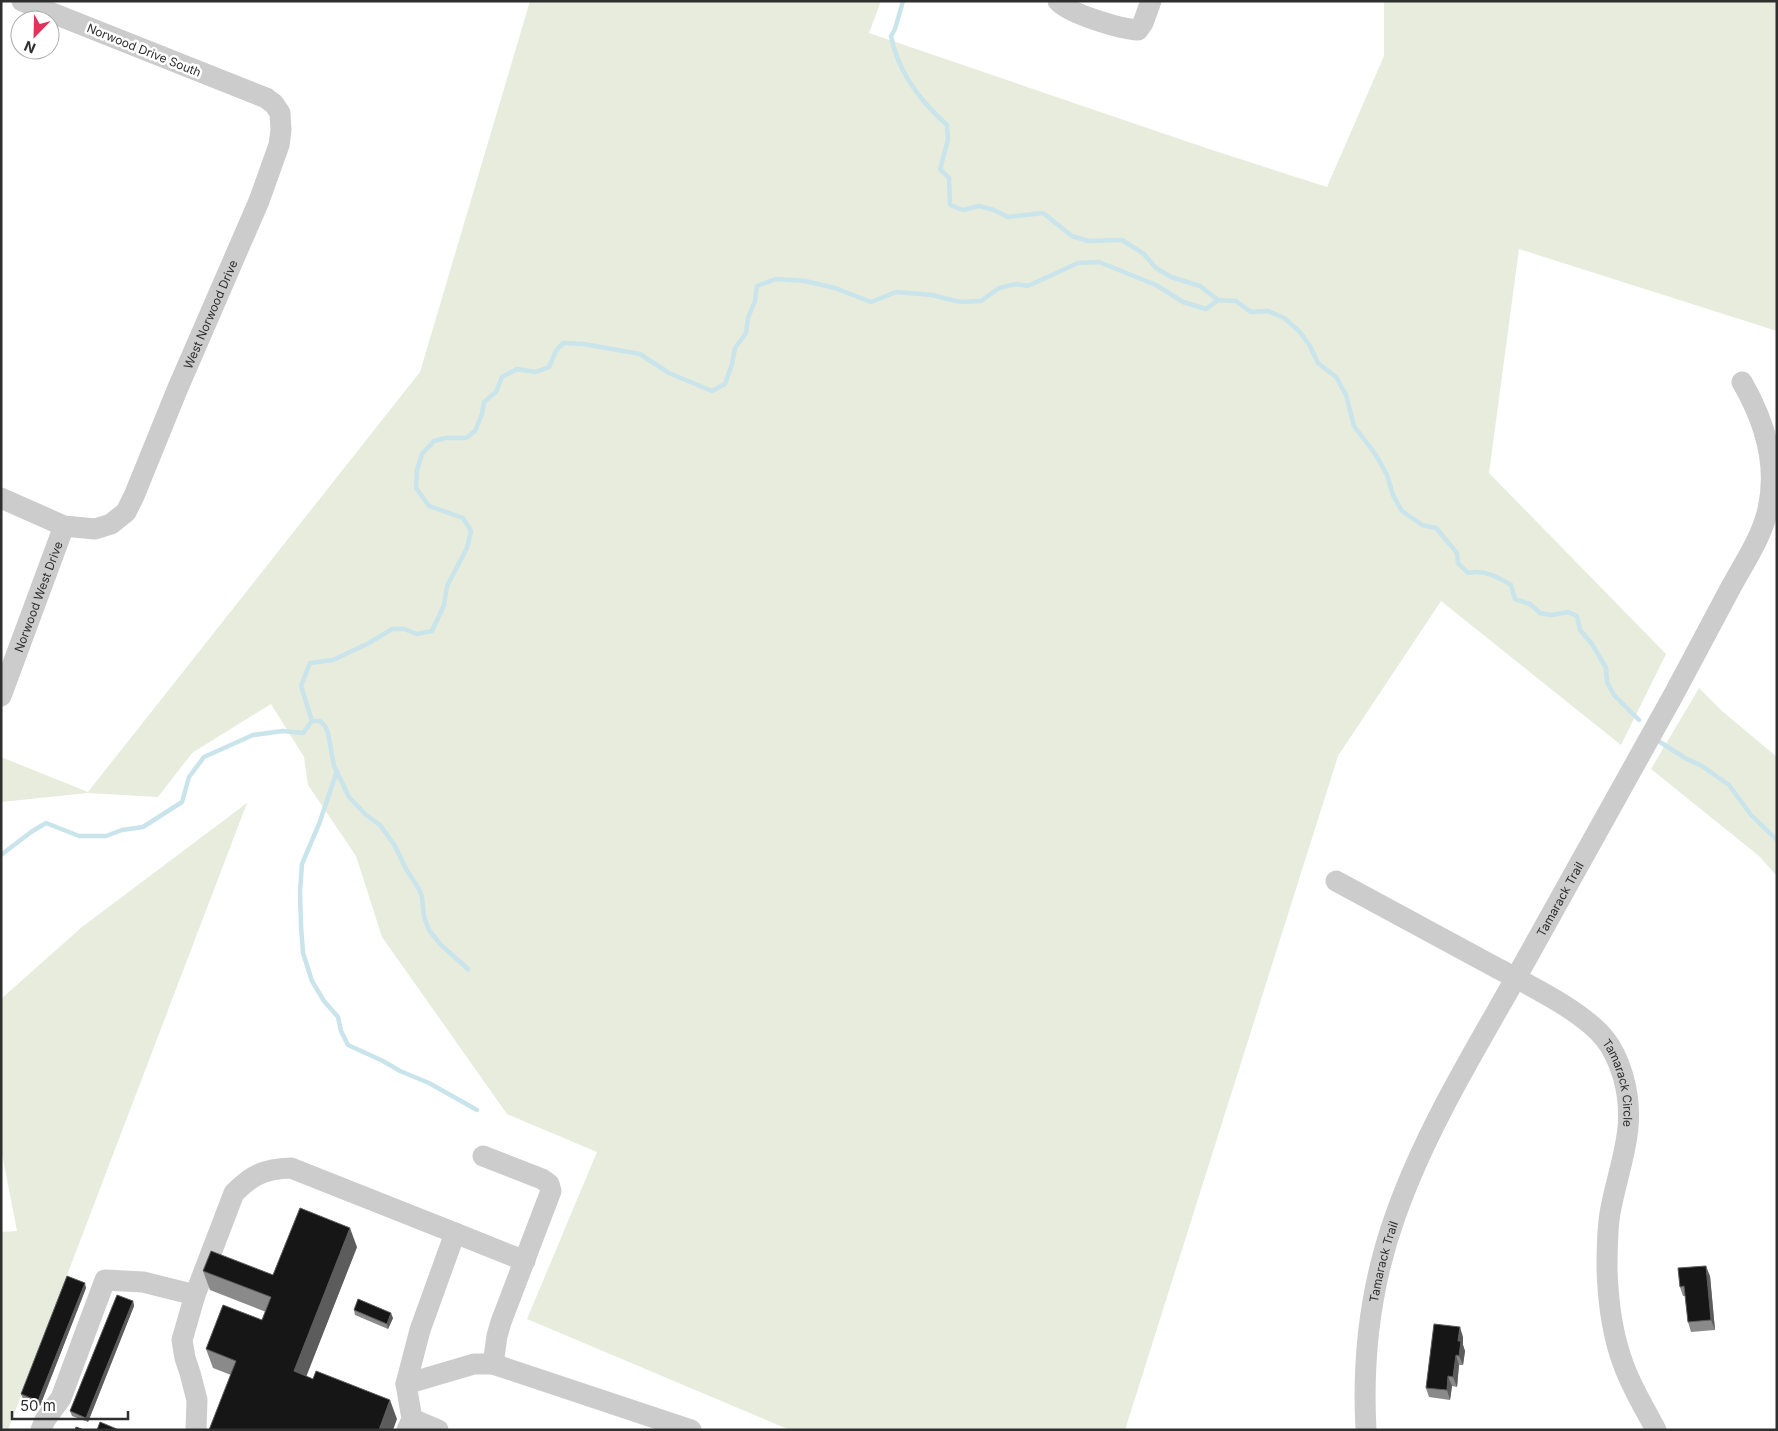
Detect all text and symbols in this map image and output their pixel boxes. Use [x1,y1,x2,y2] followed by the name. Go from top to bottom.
[10,10,60,60] north arrow
[85,20,203,80] street label: Norwood Drive South
[21,38,38,57] text: N
[180,257,240,371] street label: West Norwood Drive
[10,539,65,654] street label: Norwood West Drive
[1533,859,1586,939] street label: Tamarack Trail
[1600,1035,1636,1128] street label: Tamarack Circle
[1365,1219,1400,1303] street label: Tamarack Trail
[12,1388,129,1420] scale bar
[20,1396,56,1415] text: 50 m

